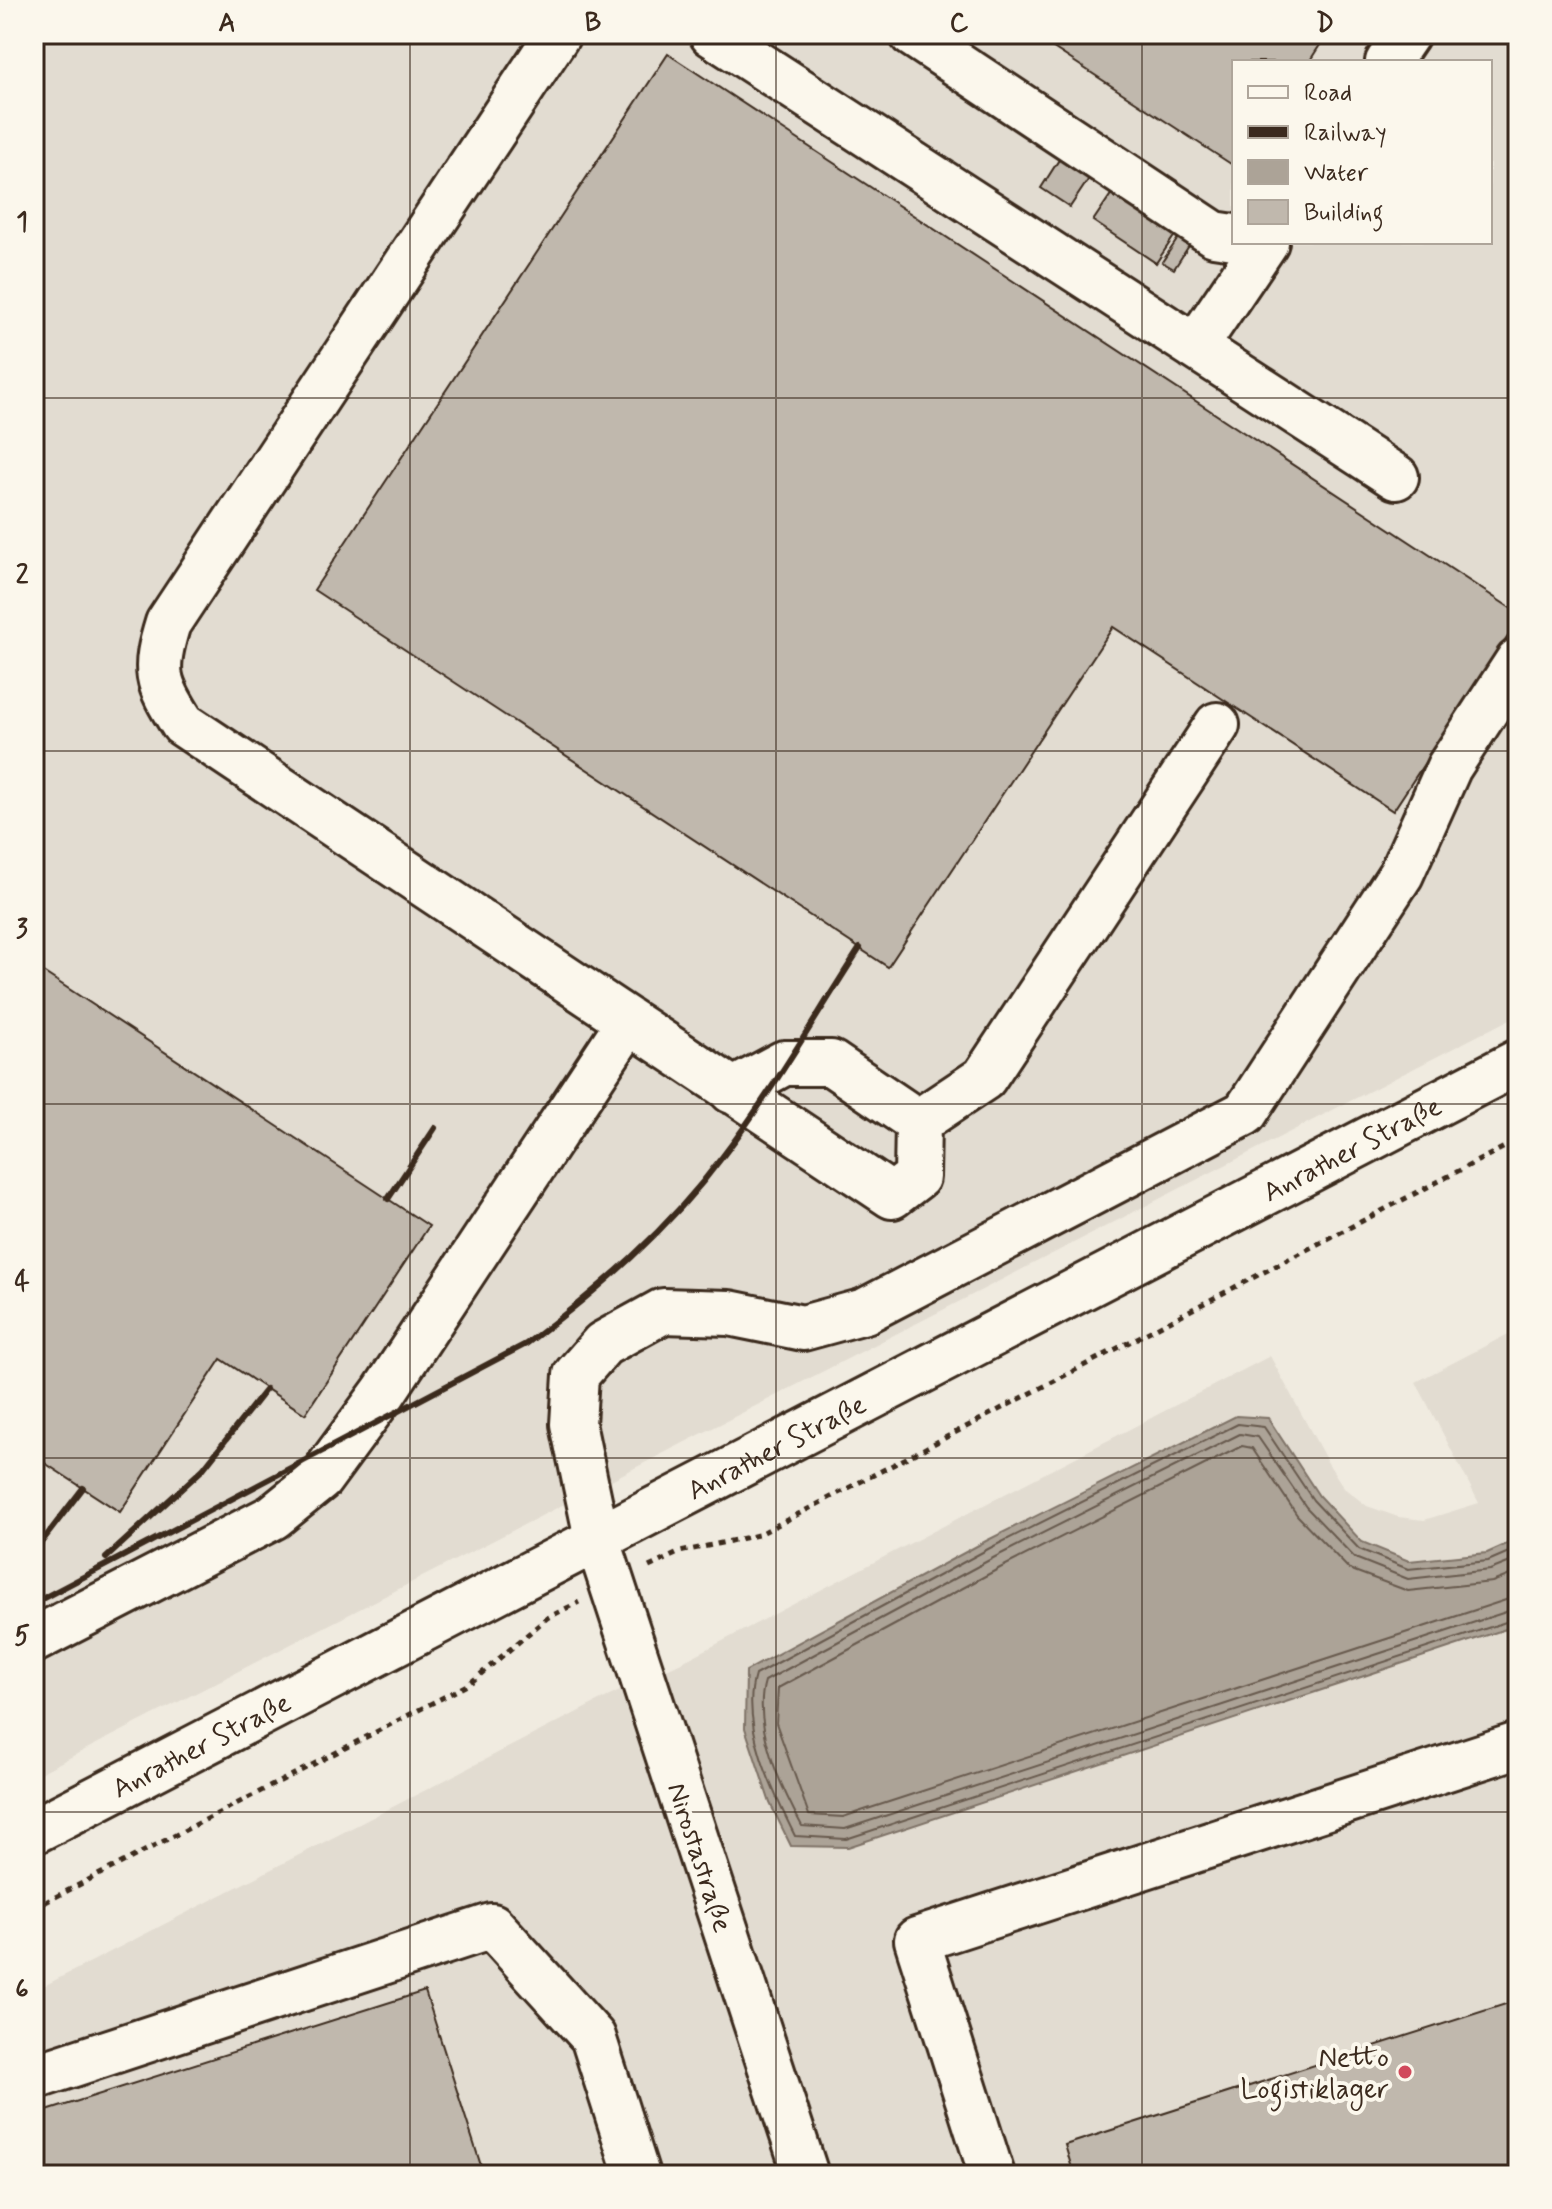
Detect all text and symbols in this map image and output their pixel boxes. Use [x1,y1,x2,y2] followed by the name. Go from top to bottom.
[218,7,236,41] text: A
[585,7,601,41] text: B
[950,7,969,41] text: C
[1316,7,1334,41] text: D
[1232,60,1492,244] legend
[1304,78,1352,109] text: Road
[1304,118,1387,149] text: Railway
[1304,158,1369,189] text: Water
[1304,198,1384,232] text: Building
[16,206,28,240] text: 1
[16,559,29,593] text: 2
[16,913,28,947] text: 3
[1257,1089,1449,1212] street label: Anrather Straße
[14,1266,30,1300] text: 4
[682,1387,873,1510] street label: Anrather Straße
[14,1620,30,1654] text: 5
[106,1685,298,1808] street label: Anrather Straße
[657,1778,740,1937] street label: Nirostastraße
[15,1973,29,2007] text: 6
[1240,2040,1389,2112] place label: Netto Logistiklager
[1396,2063,1414,2081] marker: Netto Logistiklager

